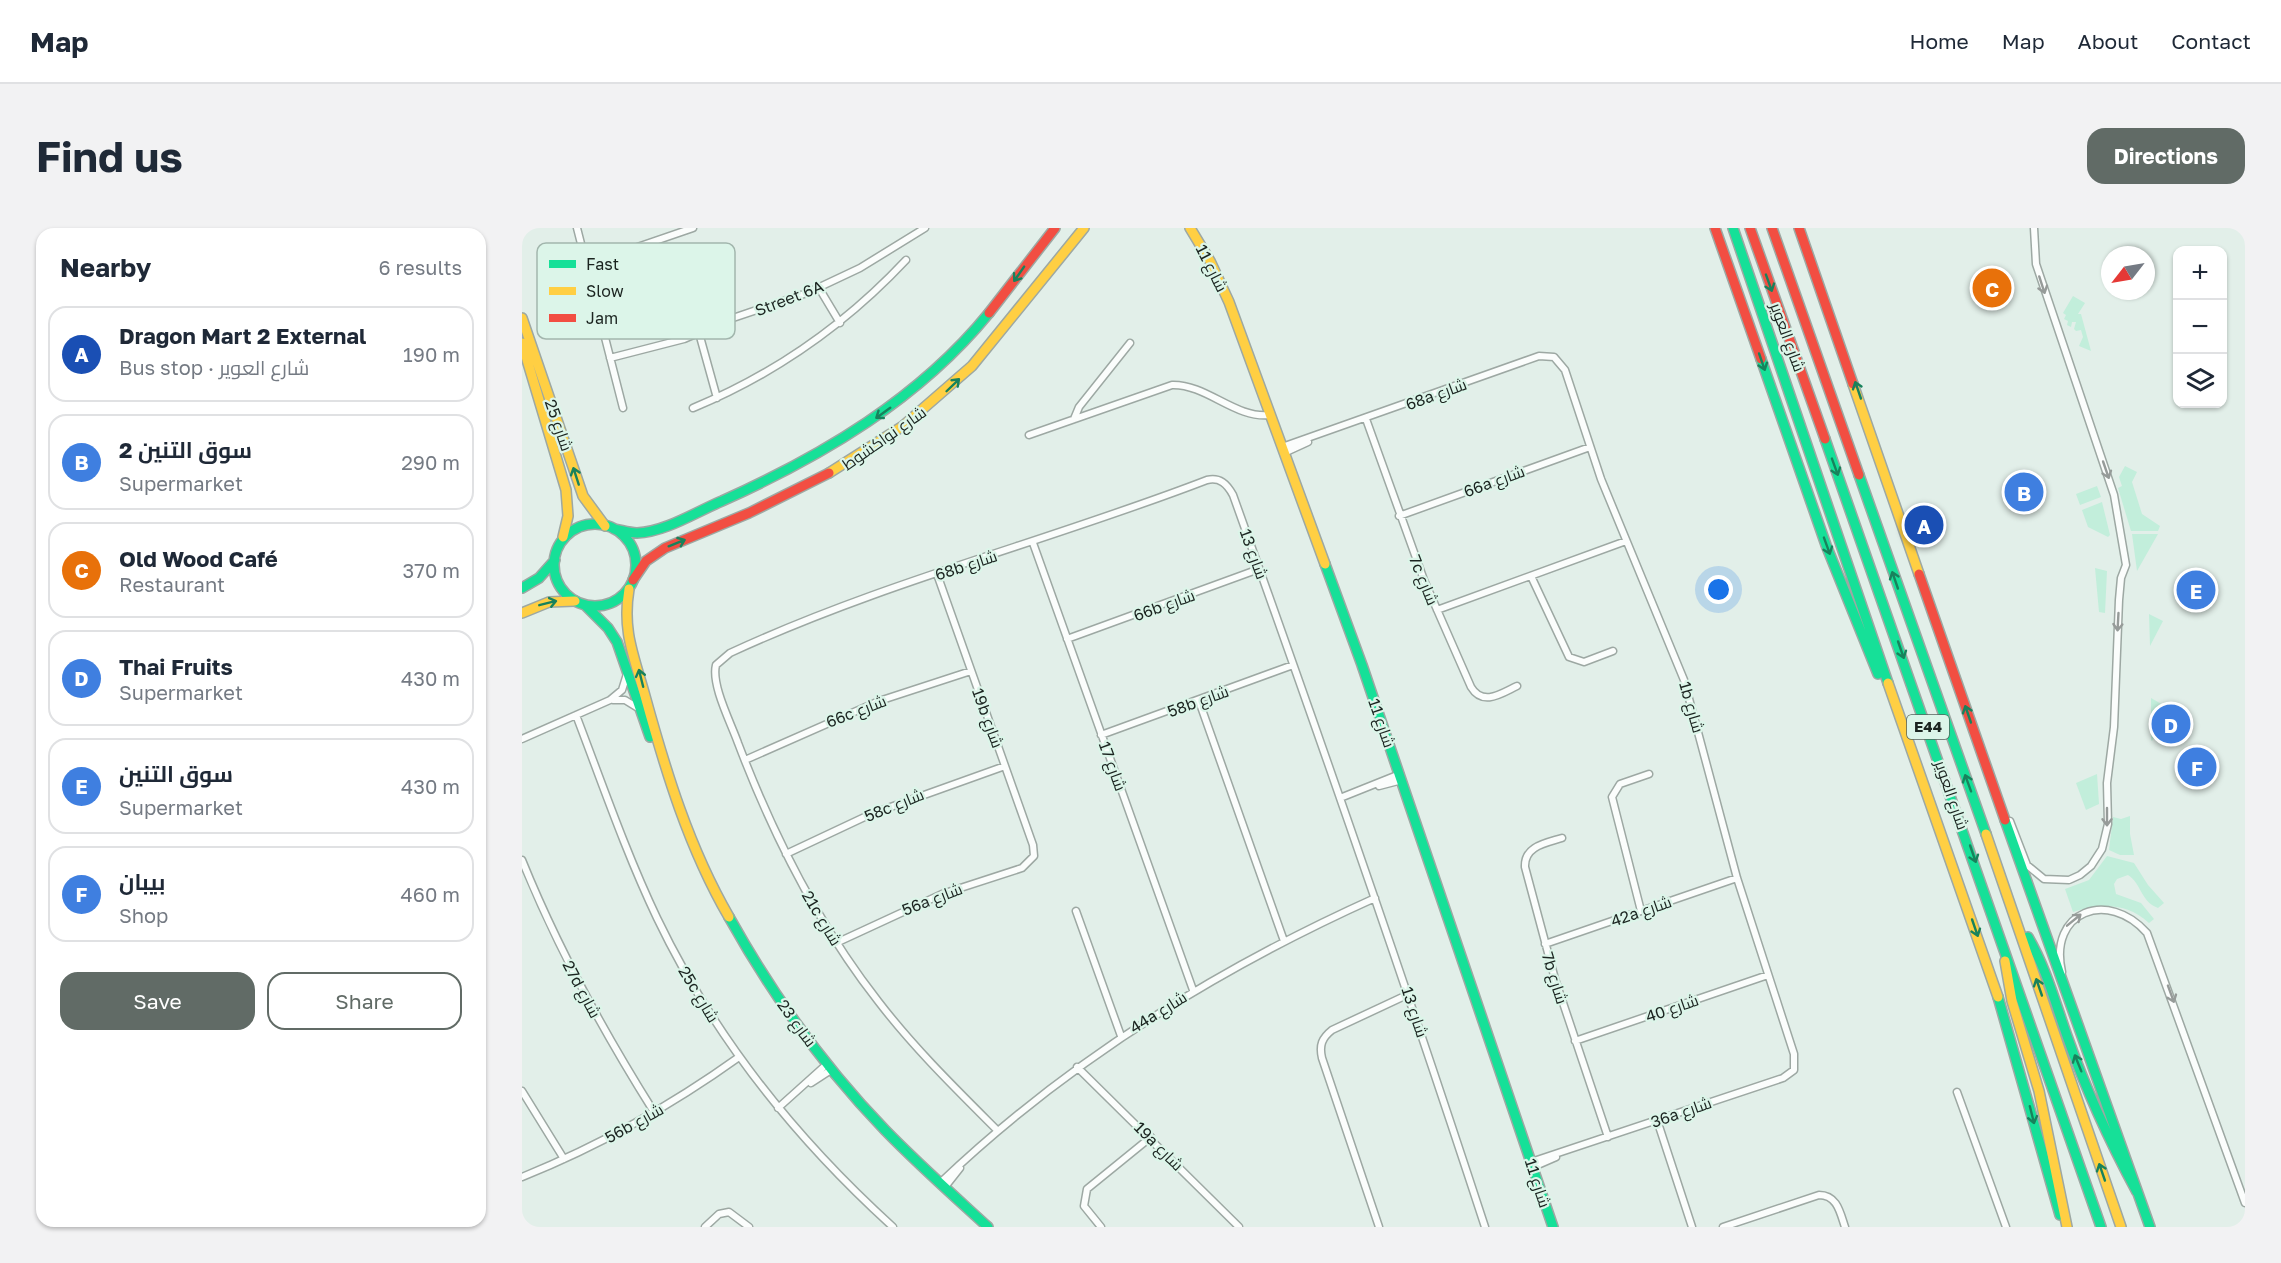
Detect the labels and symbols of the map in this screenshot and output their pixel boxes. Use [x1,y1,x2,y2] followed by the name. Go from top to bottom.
[1190,241,1232,296] street label: شارع 11
[537,243,735,339] legend
[2101,246,2155,300] north arrow
[586,254,619,274] text: Fast
[1013,266,1025,282] one-way arrow
[1972,266,2012,310] pin: C
[1765,273,1776,292] one-way arrow
[2037,275,2048,294] one-way arrow
[752,276,826,320] street label: Street 6A
[586,281,624,301] text: Slow
[1764,299,1810,375] street label: شارع العوير
[586,308,618,328] text: Jam
[1757,353,1768,371] one-way arrow
[1403,374,1470,416] street label: 68a شارع
[945,377,960,392] one-way arrow
[1851,381,1862,400] one-way arrow
[539,396,577,454] street label: شارع 25
[838,402,931,476] street label: شارع نواكشوط
[876,407,892,419] one-way arrow
[1830,457,1841,476] one-way arrow
[2101,460,2112,479] one-way arrow
[1461,461,1528,503] street label: 66a شارع
[570,467,581,486] one-way arrow
[2004,470,2044,514] pin: B
[1904,502,1944,548] pin: A
[1234,526,1272,583] street label: شارع 13
[667,537,685,548] one-way arrow
[1822,537,1833,555] one-way arrow
[932,546,1000,586] street label: 68b شارع
[1403,552,1443,609] street label: 7c شارع
[2176,568,2216,613] pin: E
[1889,571,1900,590] one-way arrow
[1704,575,1733,604] your location
[1130,585,1198,627] street label: 66b شارع
[538,597,557,609] one-way arrow
[2112,612,2123,632] one-way arrow
[1897,640,1908,659] one-way arrow
[635,669,647,688] one-way arrow
[1673,679,1709,736] street label: 1b شارع
[1165,681,1232,723] street label: 58b شارع
[966,685,1008,751] street label: 19b شارع
[823,690,890,734] street label: 66c شارع
[1362,696,1400,751] street label: شارع 11
[2152,702,2190,746] pin: D
[1962,705,1973,724] one-way arrow
[1907,715,1949,739] road number: E44
[1093,739,1131,794] street label: شارع 17
[2178,744,2216,790] pin: F
[1929,757,1973,833] street label: شارع العوير
[1961,774,1972,793] one-way arrow
[861,784,928,828] street label: 58c شارع
[2101,807,2113,827] one-way arrow
[1968,844,1979,863] one-way arrow
[899,878,966,921] street label: 56a شارع
[796,887,846,950] street label: 21c شارع
[1608,891,1675,933] street label: 42a شارع
[2066,914,2082,927] one-way arrow
[1970,918,1981,937] one-way arrow
[1536,950,1572,1007] street label: 7b شارع
[557,957,606,1022] street label: 27d شارع
[673,962,724,1027] street label: 25c شارع
[2033,978,2044,997] one-way arrow
[1396,984,1433,1040] street label: شارع 13
[2166,984,2177,1003] one-way arrow
[1126,987,1191,1039] street label: 44a شارع
[1643,990,1702,1028] street label: شارع 40
[772,995,821,1052] street label: شارع 23
[2072,1054,2083,1072] one-way arrow
[1648,1092,1715,1134] street label: 36a شارع
[601,1099,668,1149] street label: 56b شارع
[2027,1105,2039,1124] one-way arrow
[1129,1117,1188,1176] street label: 19a شارع
[1519,1156,1555,1211] street label: شارع 11
[2095,1163,2106,1182] one-way arrow

